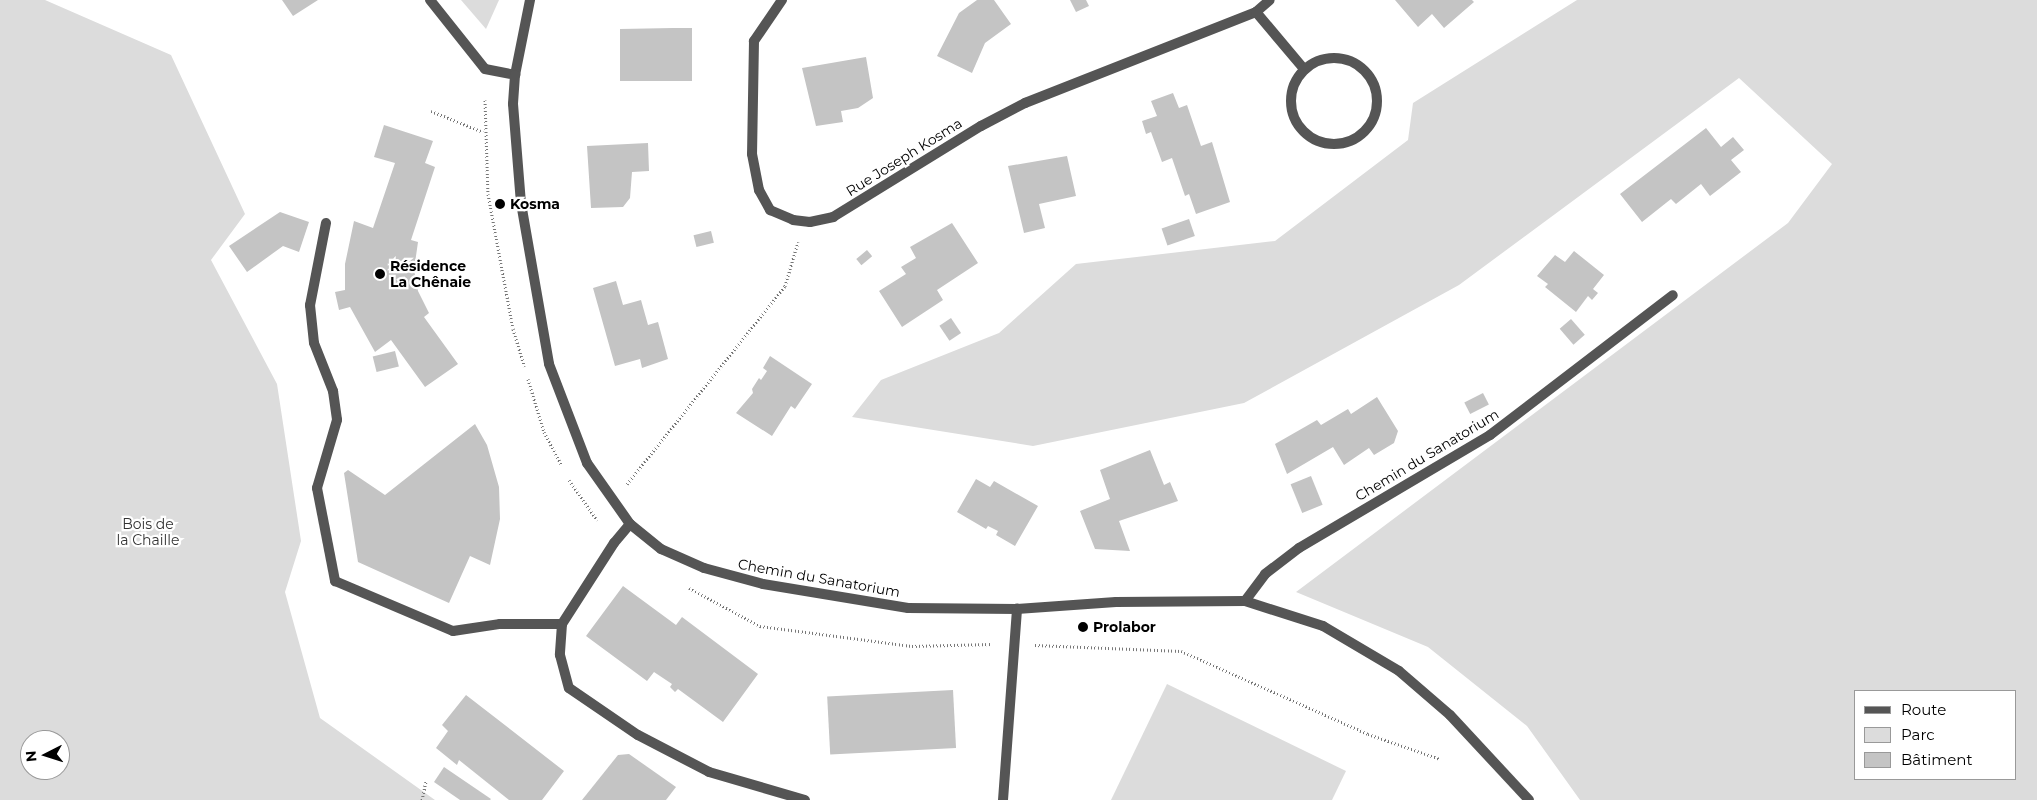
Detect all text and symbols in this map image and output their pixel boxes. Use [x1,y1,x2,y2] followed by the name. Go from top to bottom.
[843,114,965,200] street label: Rue Joseph Kosma
[510,196,560,212] place label: Kosma
[494,198,506,210] marker: Kosma
[390,258,471,290] place label: Résidence La Chênaie
[374,268,386,280] marker: Résidence La Chênaie
[1352,405,1502,505] street label: Chemin du Sanatorium
[116,516,180,548] park label: Bois de la Chaille
[737,555,901,601] street label: Chemin du Sanatorium
[1093,619,1156,635] place label: Prolabor
[1077,621,1089,633] marker: Prolabor
[1854,690,2017,780] legend
[1901,700,1946,719] text: Route
[1901,725,1935,744] text: Parc
[20,730,70,780] north arrow
[22,750,41,763] text: N
[1901,750,1973,769] text: Bâtiment

